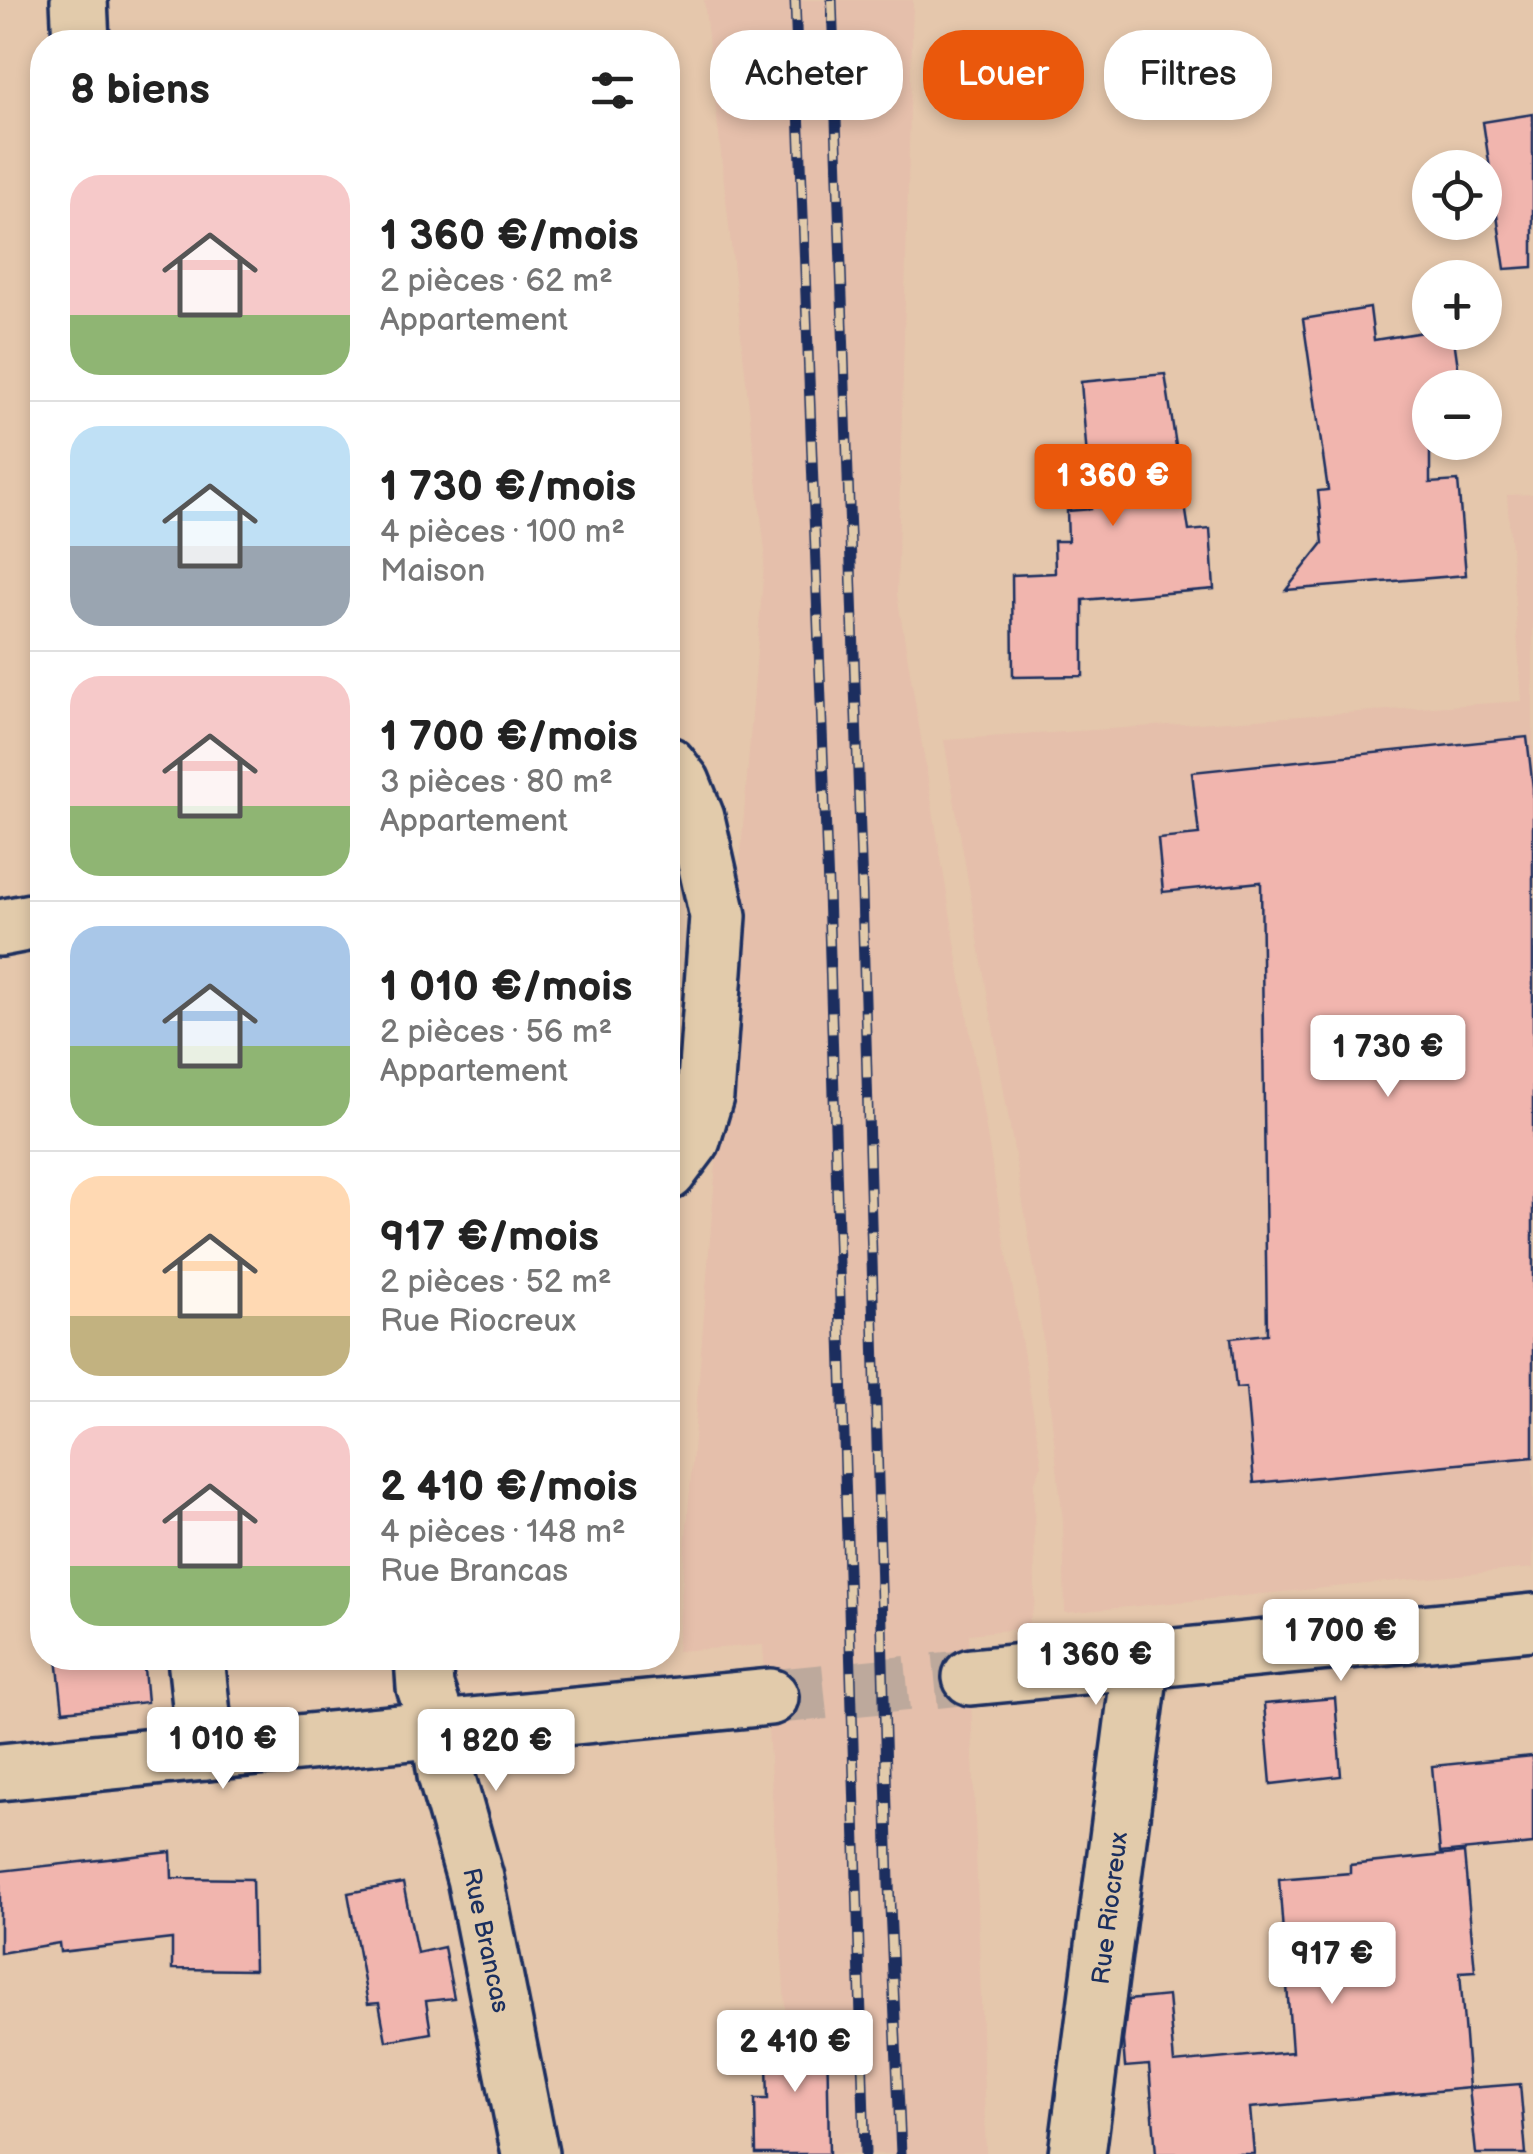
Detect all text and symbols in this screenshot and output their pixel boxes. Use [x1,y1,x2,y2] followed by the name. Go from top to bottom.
[710,30,903,120] chip: Acheter
[923,30,1084,120] chip: Louer
[1104,30,1272,120] chip: Filtres
[585,63,640,118] icon: filters
[70,65,210,116] text: 8 biens
[1412,150,1502,460] map controls
[1412,150,1502,240] button: locate
[380,211,639,262] text: 1 360 €/mois
[150,215,270,335] icon: home
[1412,260,1502,350] button: +
[380,262,613,301] text: 2 pièces · 62 m²
[380,301,568,340] text: Appartement
[1412,370,1502,460] button: −
[1021,444,1205,529] pin: 1 360 €
[1057,457,1169,496] text: 1 360 €
[380,462,636,513] text: 1 730 €/mois
[150,466,270,586] icon: home
[380,513,625,552] text: 4 pièces · 100 m²
[380,552,485,591] text: Maison
[380,712,638,763] text: 1 700 €/mois
[150,716,270,836] icon: home
[380,763,613,802] text: 3 pièces · 80 m²
[380,802,568,841] text: Appartement
[380,962,632,1013] text: 1 010 €/mois
[150,966,270,1086] icon: home
[380,1013,612,1052] text: 2 pièces · 56 m²
[1296,1015,1480,1100] pin: 1 730 €
[1332,1028,1444,1067] text: 1 730 €
[380,1052,568,1091] text: Appartement
[380,1212,599,1263] text: 917 €/mois
[150,1216,270,1336] icon: home
[380,1263,612,1302] text: 2 pièces · 52 m²
[380,1302,576,1341] text: Rue Riocreux
[380,1462,638,1513] text: 2 410 €/mois
[150,1466,270,1586] icon: home
[380,1513,626,1552] text: 4 pièces · 148 m²
[380,1552,568,1591] text: Rue Brancas
[1249,1599,1433,1684] pin: 1 700 €
[1285,1612,1397,1651] text: 1 700 €
[1004,1623,1188,1708] pin: 1 360 €
[1040,1636,1152,1675] text: 1 360 €
[131,1707,315,1792] pin: 1 010 €
[404,1709,588,1794] pin: 1 820 €
[169,1720,277,1759] text: 1 010 €
[440,1722,552,1761] text: 1 820 €
[1086,1830,1135,1986] street label: Rue Riocreux
[455,1865,516,2015] street label: Rue Brancas
[1262,1922,1402,2007] pin: 917 €
[1291,1935,1373,1974] text: 917 €
[703,2010,887,2095] pin: 2 410 €
[739,2023,851,2062] text: 2 410 €

